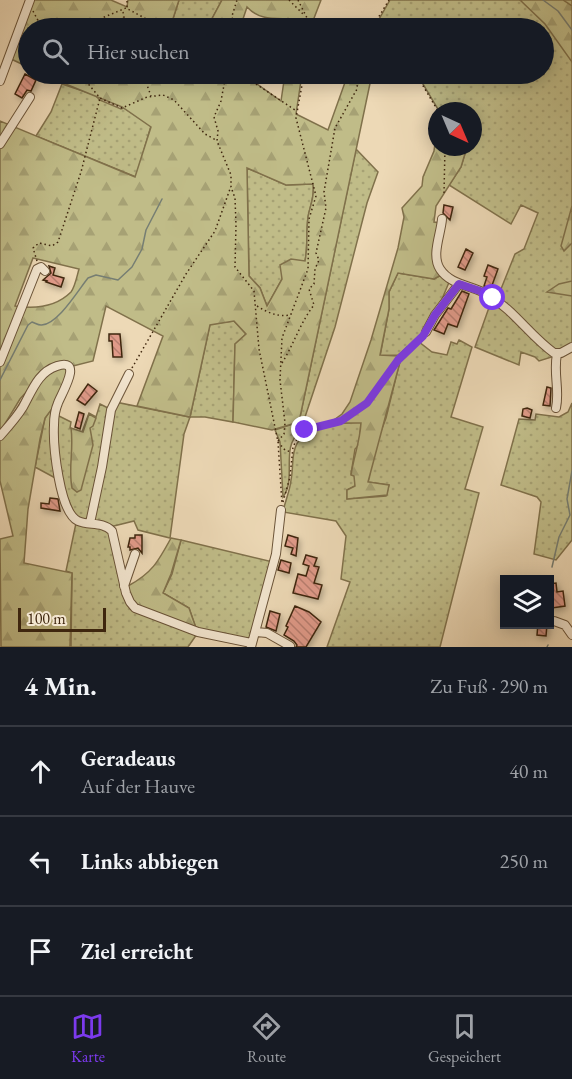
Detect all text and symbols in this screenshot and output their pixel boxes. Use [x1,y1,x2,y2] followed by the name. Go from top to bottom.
[18,18,554,84] search box
[39,35,72,68] icon: search
[87,37,190,66] text: Hier suchen
[428,102,482,156] north arrow
[479,284,505,310] route start
[291,416,317,442] route end
[500,575,554,629] map controls
[500,575,554,629] button: layers
[18,605,106,632] scale bar
[27,608,66,629] text: 100 m
[24,669,97,703] text: 4 Min.
[430,673,548,699] text: Zu Fuß · 290 m
[81,744,175,773] text: Geradeaus
[24,755,57,788] icon: ahead
[509,758,548,784] text: 40 m
[81,773,195,799] text: Auf der Hauve
[24,845,57,878] icon: left
[81,847,219,876] text: Links abbiegen
[500,848,548,874] text: 250 m
[24,935,57,968] icon: arrive
[81,937,193,966] text: Ziel erreicht
[71,1010,105,1067] tab: Karte
[247,1010,286,1067] tab: Route
[428,1010,501,1067] tab: Gespeichert

